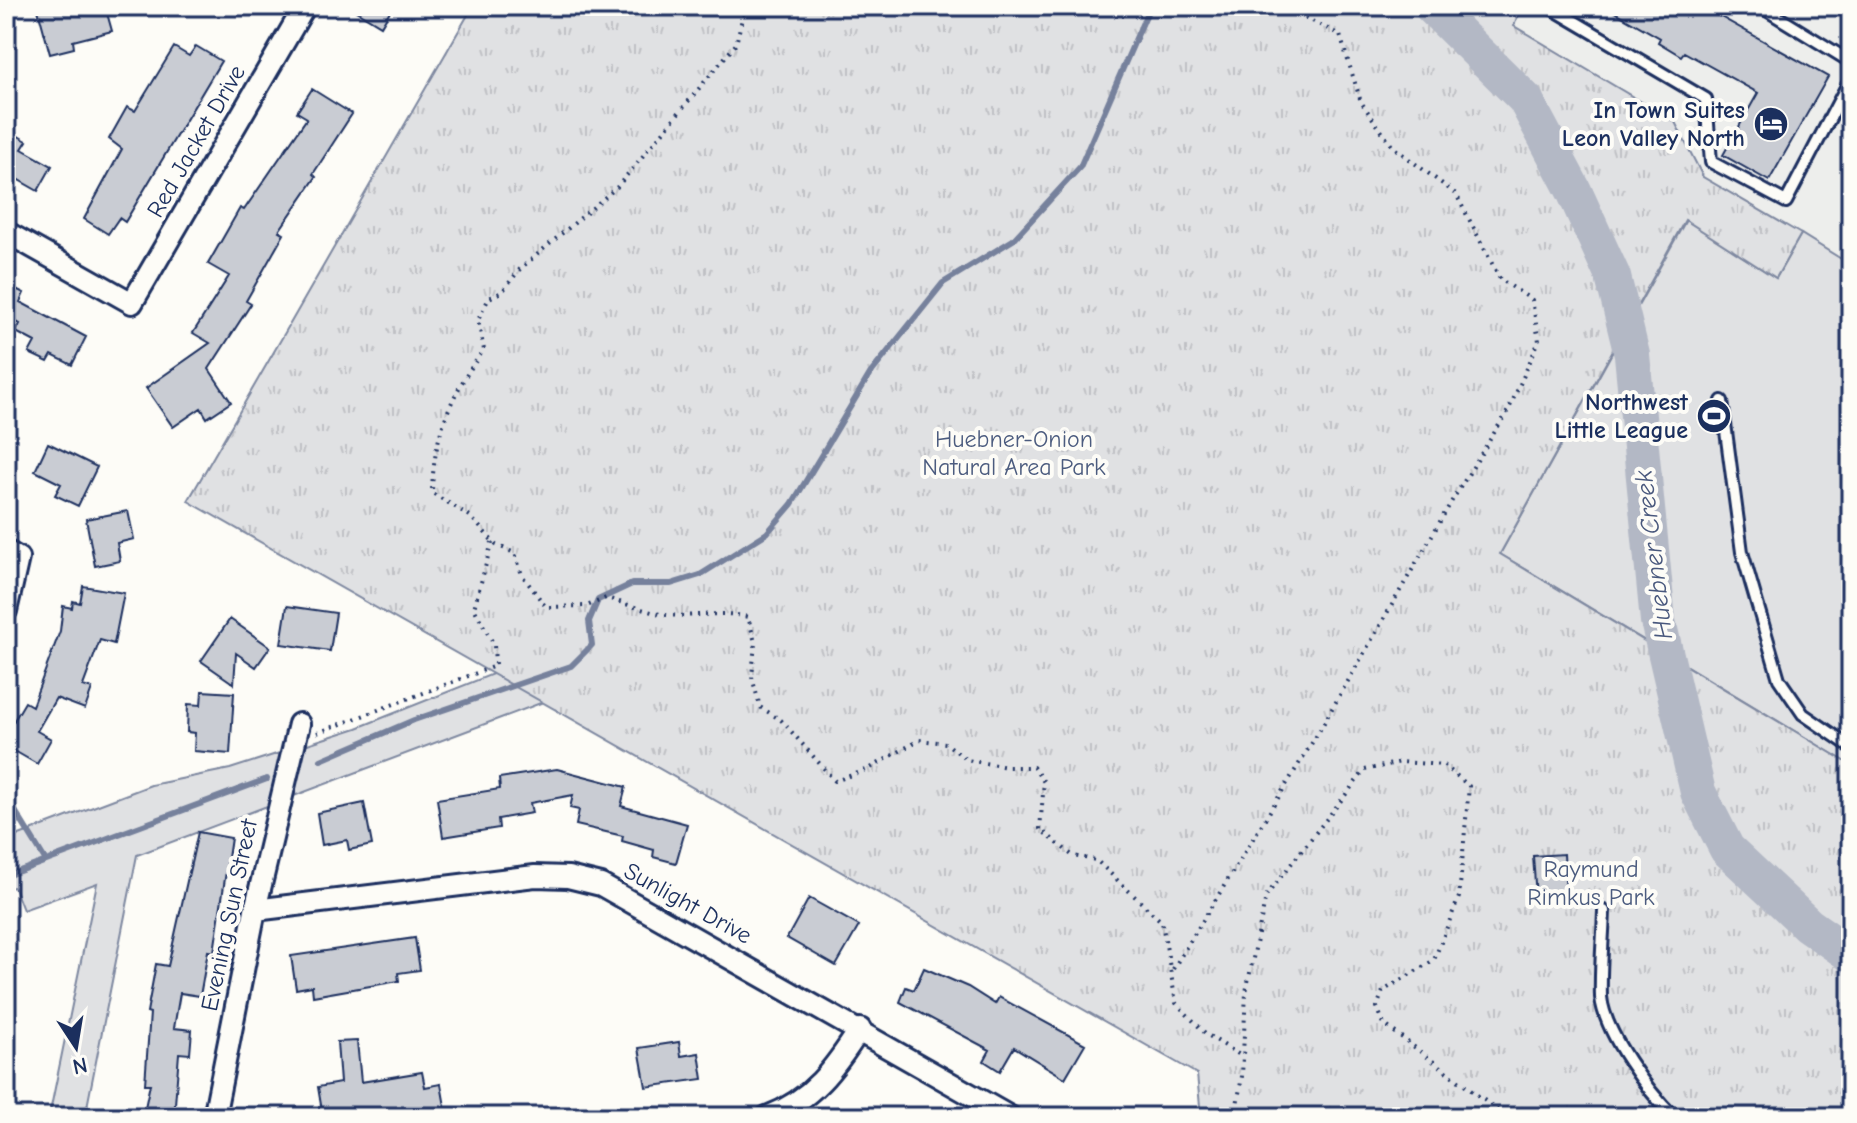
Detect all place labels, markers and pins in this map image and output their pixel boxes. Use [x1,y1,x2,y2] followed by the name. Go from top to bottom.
[1562,96,1745,152] place label: In Town Suites Leon Valley North
[1752,105,1790,143] hotel icon: In Town Suites Leon Valley North
[1554,388,1689,444] place label: Northwest Little League
[1695,397,1733,435] sports icon: Northwest Little League

